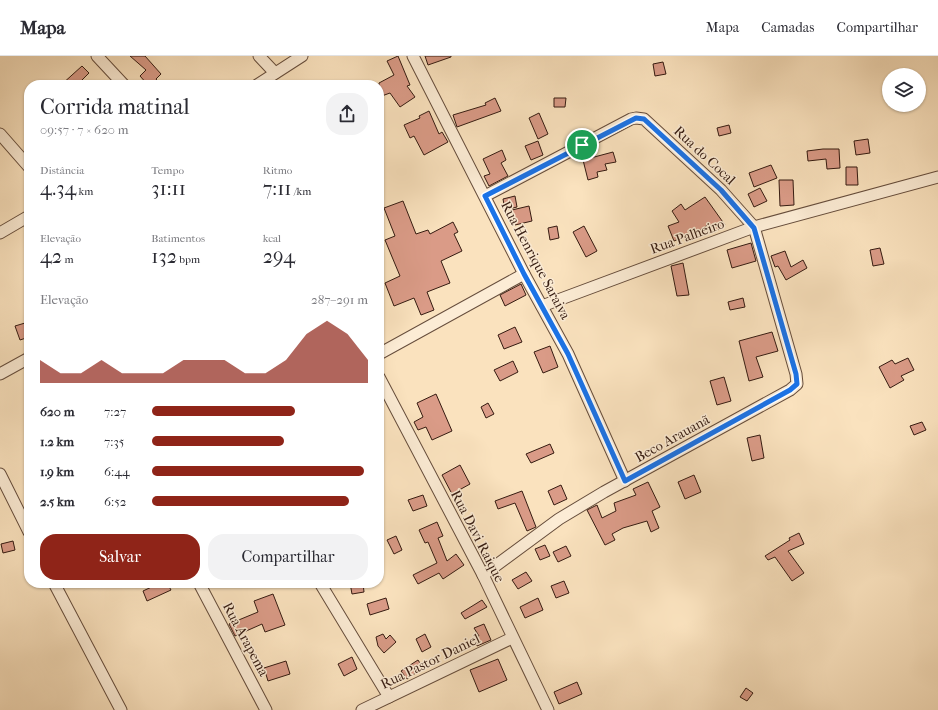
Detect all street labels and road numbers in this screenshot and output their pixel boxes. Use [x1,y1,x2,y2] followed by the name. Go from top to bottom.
[670,123,739,188] street label: Rua do Cocal
[497,198,574,323] street label: Rua Henrique Saraiva
[648,215,727,258] street label: Rua Palheiro
[632,411,713,466] street label: Beco Arauanã
[447,487,508,585] street label: Rua Davi Raique
[219,599,272,680] street label: Rua Arapema
[378,630,483,693] street label: Rua Pastor Daniel

